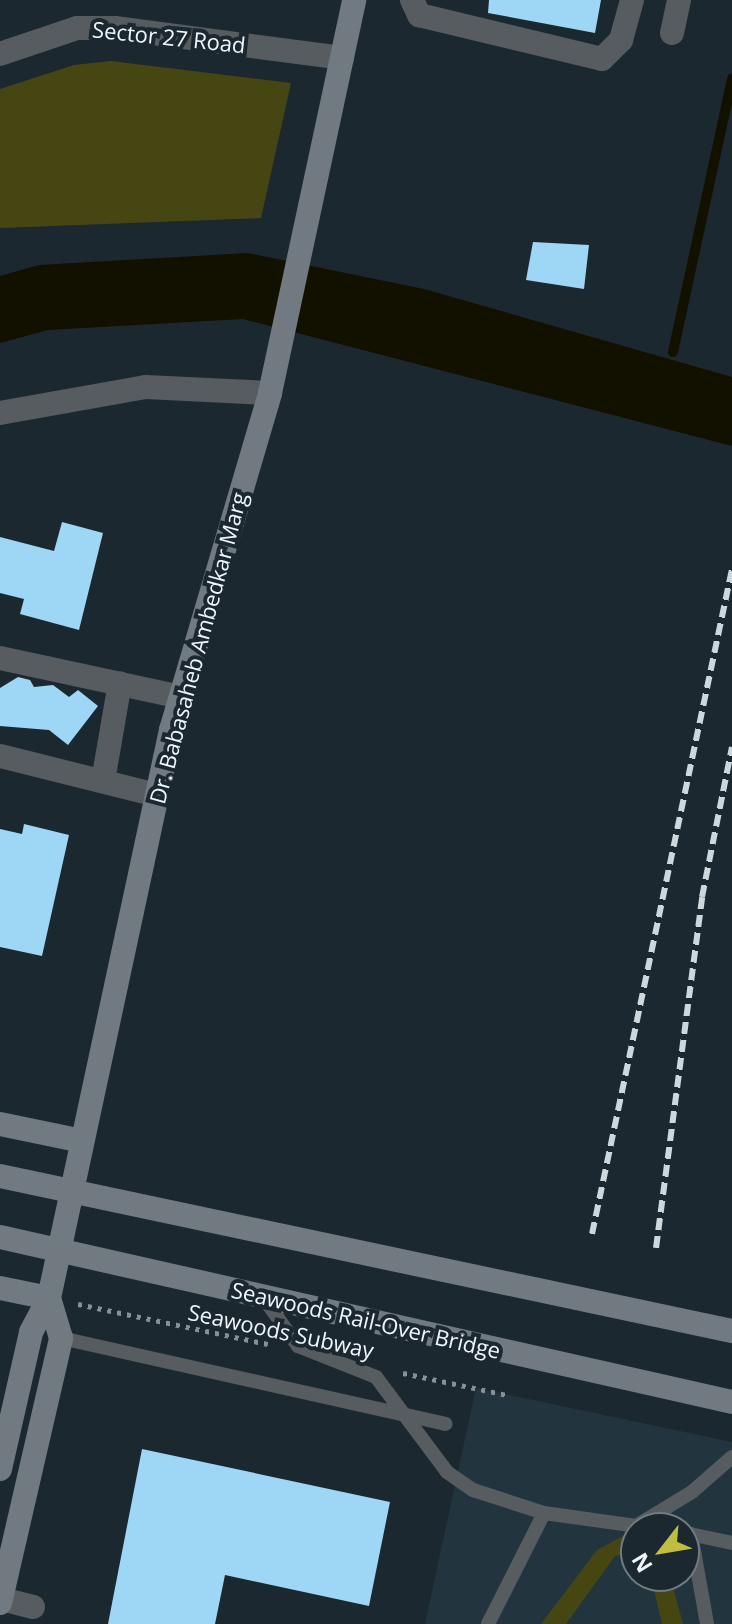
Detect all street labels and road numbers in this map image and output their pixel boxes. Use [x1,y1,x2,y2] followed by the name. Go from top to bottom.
[91,16,247,58] street label: Sector 27 Road
[144,489,252,807] street label: Dr. Babasaheb Ambedkar Marg
[229,1276,503,1364] street label: Seawoods Rail-Over Bridge
[186,1298,376,1364] street label: Seawoods Subway

